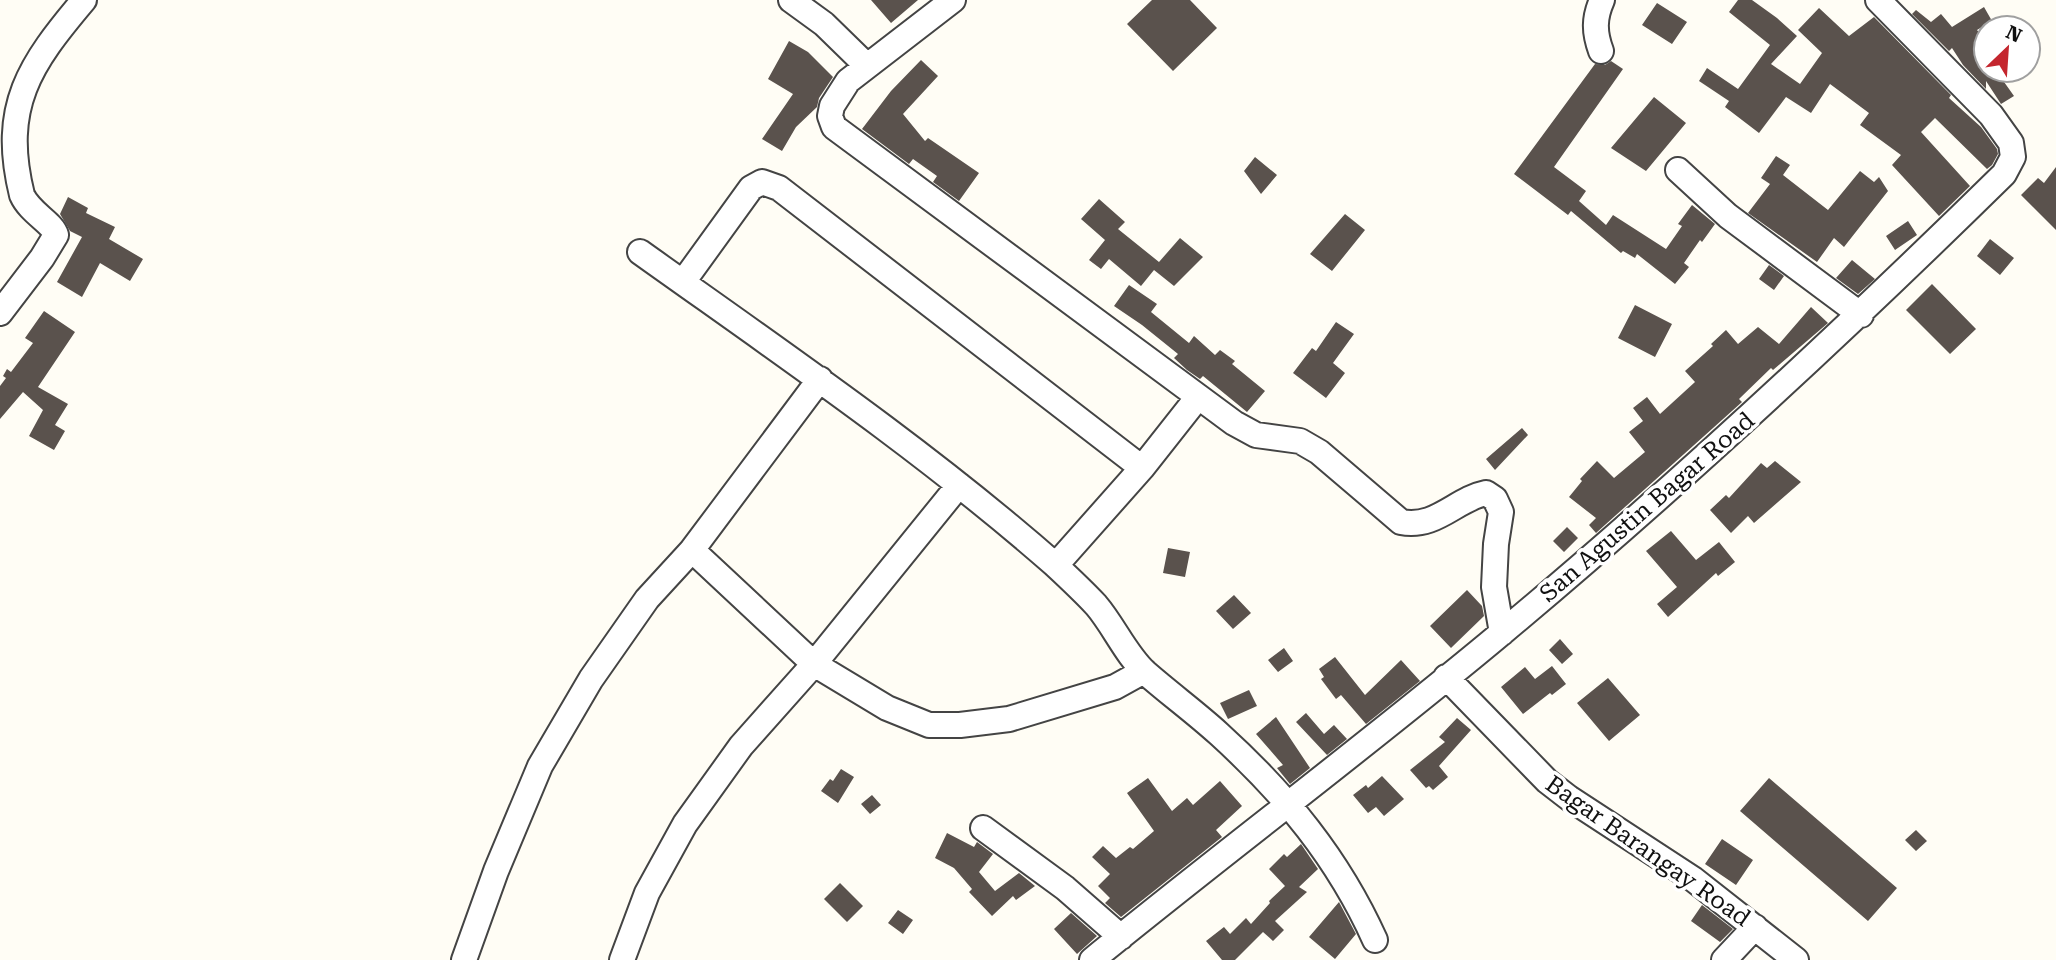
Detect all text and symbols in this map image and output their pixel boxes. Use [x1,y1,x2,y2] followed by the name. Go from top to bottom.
[1972,14,2042,84] north arrow
[2002,21,2026,48] text: N
[1534,406,1760,608] street label: San Agustin Bagar Road
[1540,770,1756,932] street label: Bagar Barangay Road

